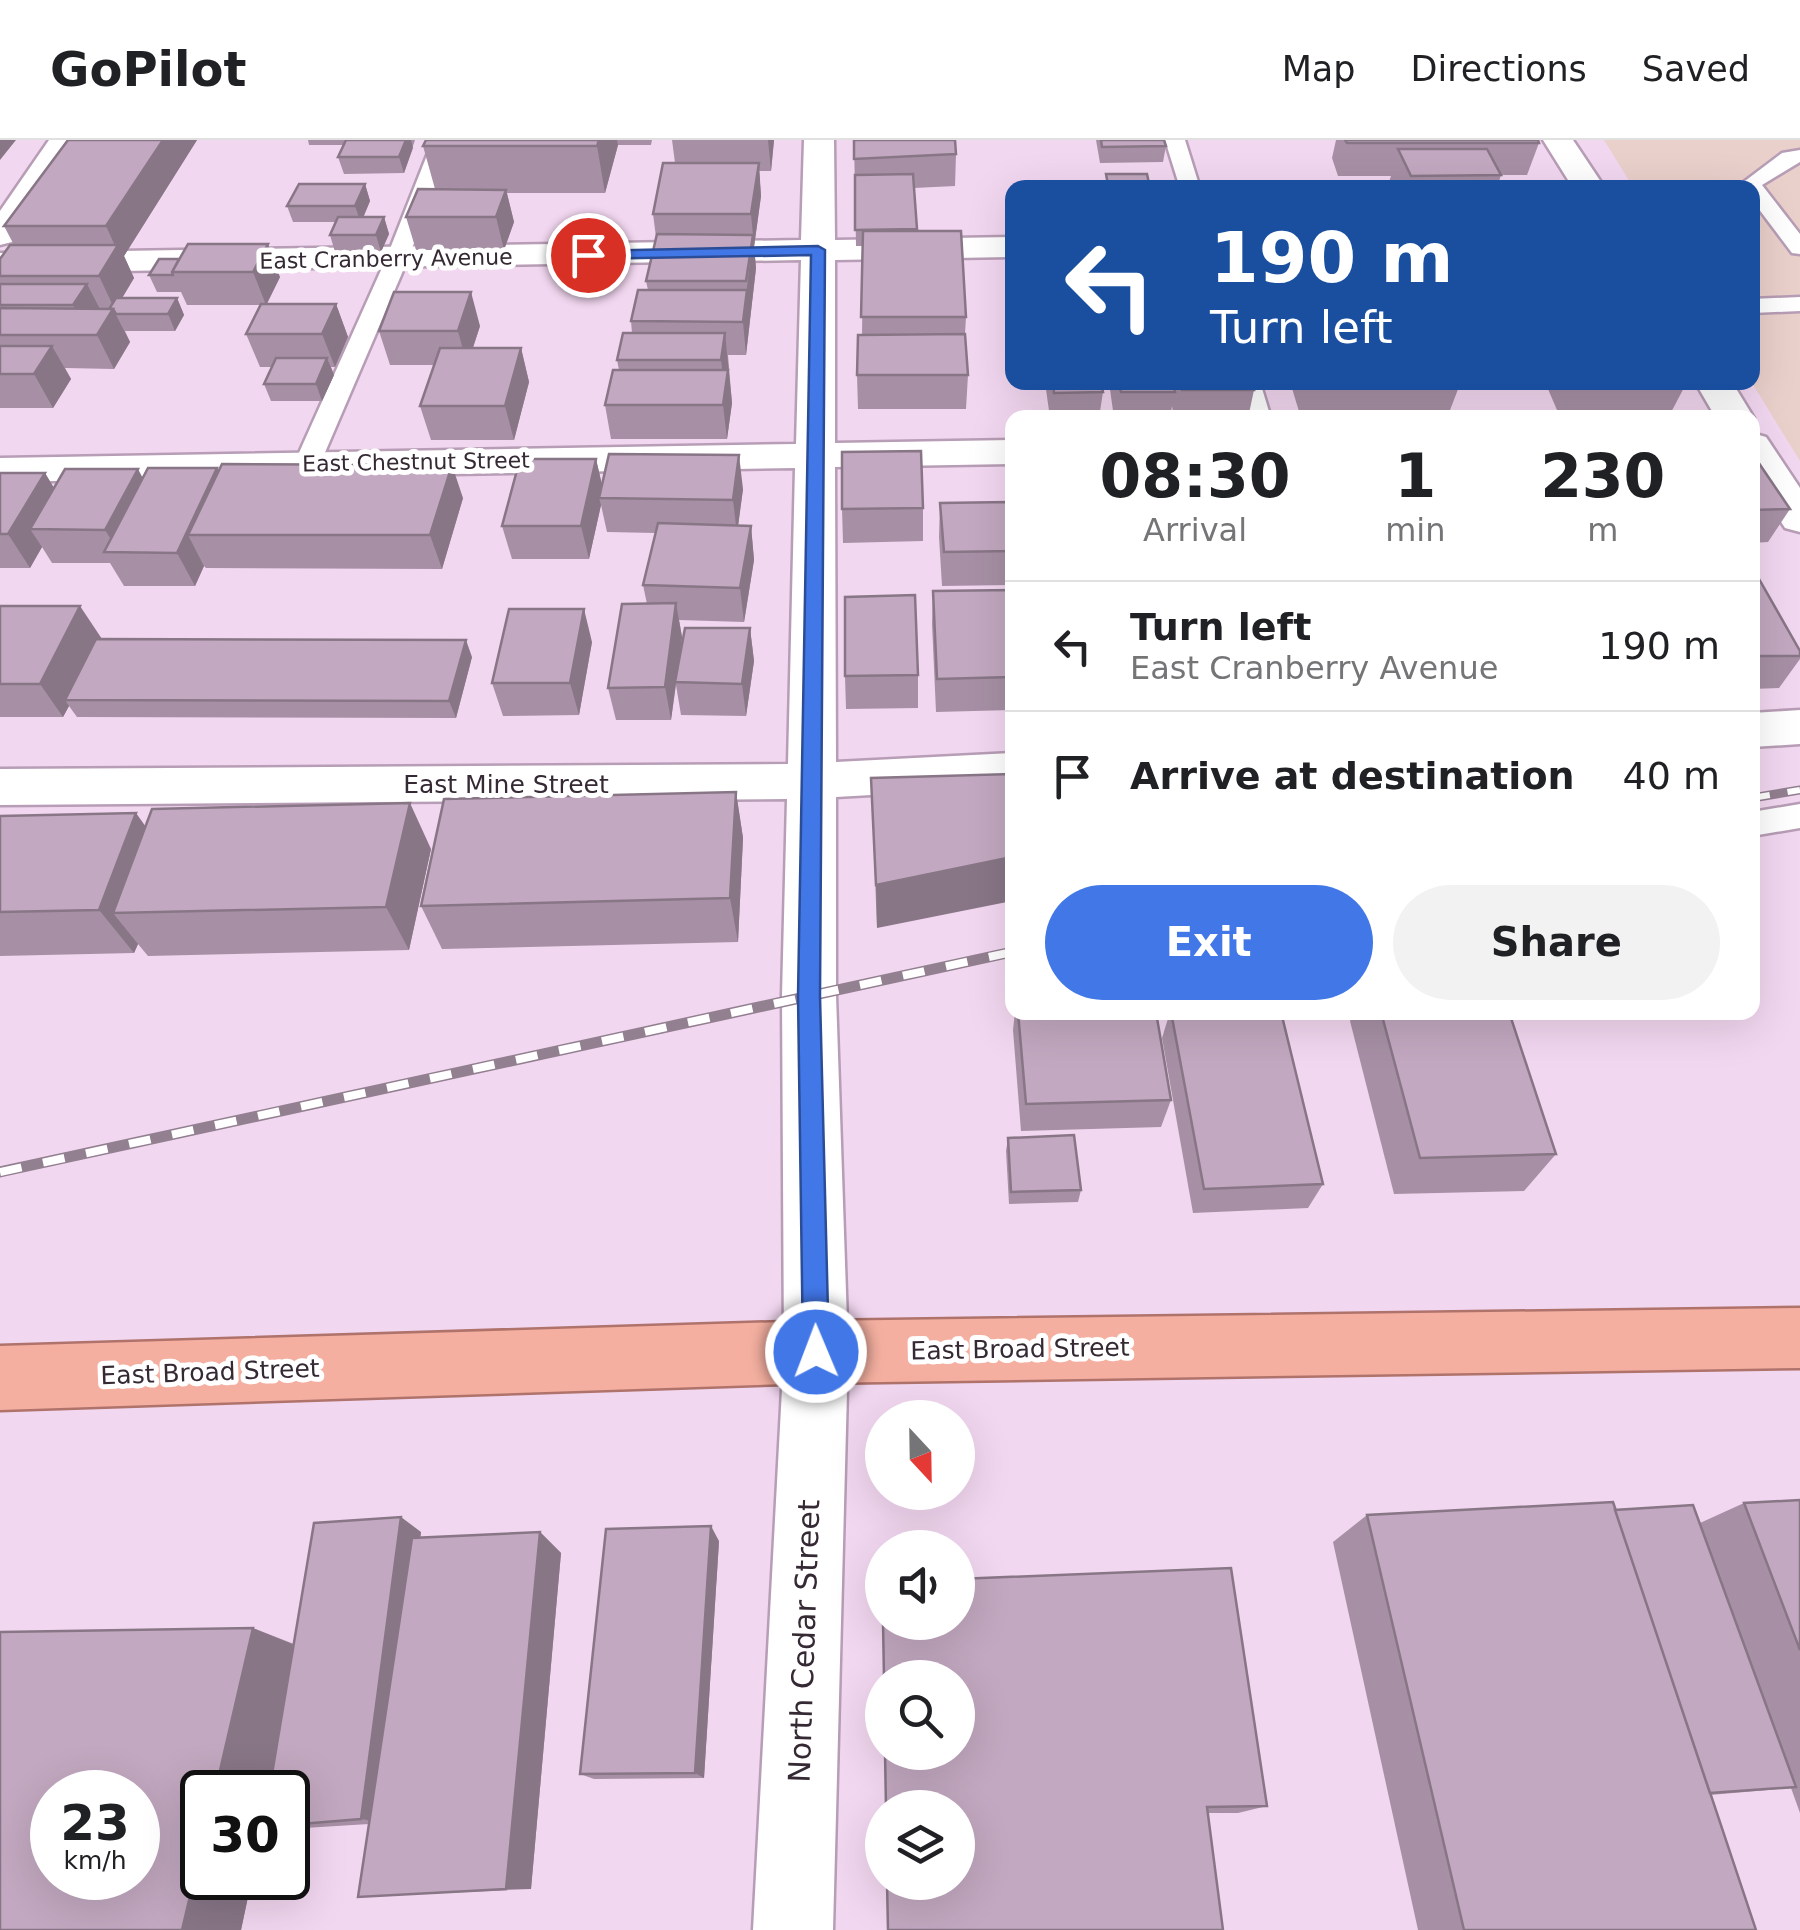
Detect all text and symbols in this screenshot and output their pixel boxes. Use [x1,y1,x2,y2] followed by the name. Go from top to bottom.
[50,41,246,97] text: GoPilot
[1282,49,1356,89] text: Map
[1411,49,1587,89] text: Directions
[1642,49,1750,89] text: Saved
[546,213,631,298] pin
[1210,217,1453,299] text: 190 m
[1045,220,1175,350] icon: left
[561,228,616,283] icon: arrive
[259,244,513,274] street label: East Cranberry Avenue
[1210,301,1393,354] text: Turn left
[1100,441,1291,511] text: 08:30
[1394,441,1436,511] text: 1
[1540,441,1665,511] text: 230
[302,448,530,476] street label: East Chestnut Street
[1143,511,1247,549] text: Arrival
[1385,511,1446,549] text: min
[1587,511,1618,549] text: m
[1130,605,1311,649] text: Turn left
[1045,619,1100,674] icon: left
[1598,624,1720,668] text: 190 m
[1130,649,1498,687] text: East Cranberry Avenue
[1045,749,1100,804] icon: arrive
[1130,754,1575,798] text: Arrive at destination
[1623,754,1720,798] text: 40 m
[403,770,609,799] street label: East Mine Street
[1045,885,1373,1000] button: Exit
[1393,885,1720,1000] button: Share
[764,1300,868,1404] position arrow
[910,1333,1130,1365] street label: East Broad Street
[100,1354,320,1390] street label: East Broad Street
[865,1400,975,1510] north arrow
[865,1400,975,1900] map controls
[782,1499,826,1783] street label: North Cedar Street
[865,1530,975,1640] button: sound
[865,1660,975,1770] button: search
[180,1770,310,1900] speed limit sign: 30
[865,1790,975,1900] button: layers
[60,1794,130,1852] text: 23
[63,1846,127,1875] text: km/h

